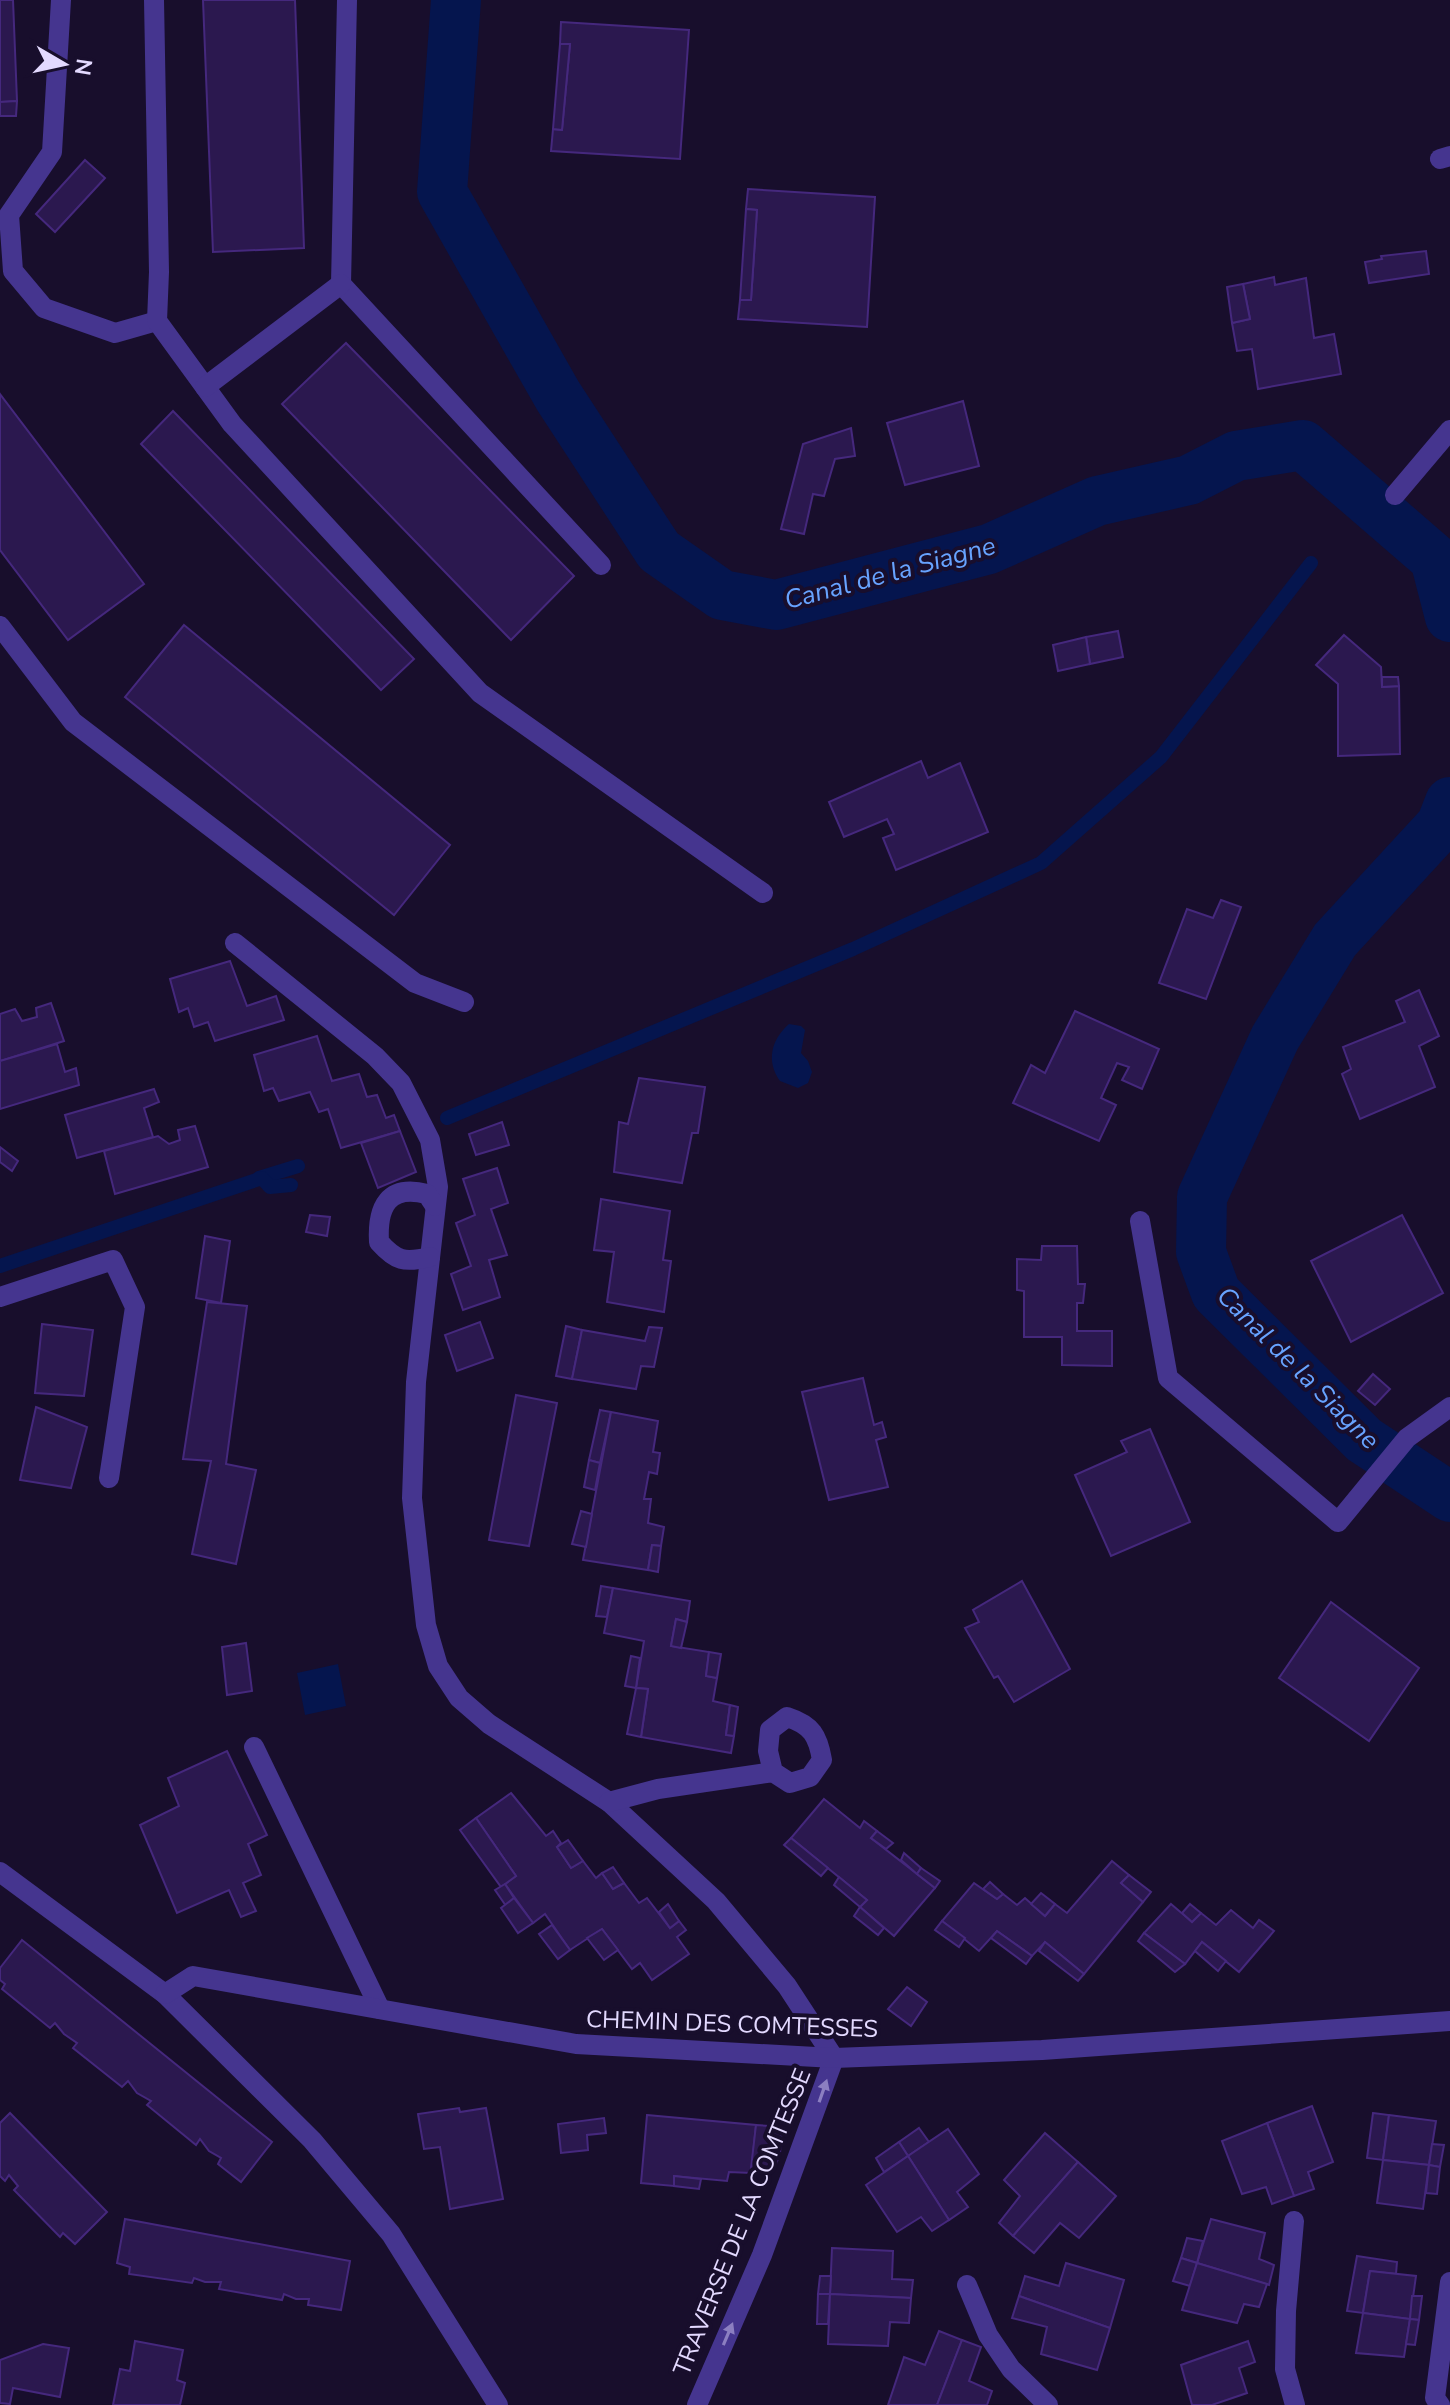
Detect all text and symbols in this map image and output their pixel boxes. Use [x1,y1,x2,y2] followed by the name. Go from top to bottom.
[24,24,104,104] north arrow
[67,56,99,77] text: N
[781,528,1000,618] water label: Canal de la Siagne
[1209,1279,1387,1457] water label: Canal de la Siagne
[585,2003,879,2045] street label: CHEMIN DES COMTESSES
[666,2064,818,2380] street label: TRAVERSE DE LA COMTESSE
[817,2079,829,2103] one-way arrow
[722,2322,735,2346] one-way arrow

